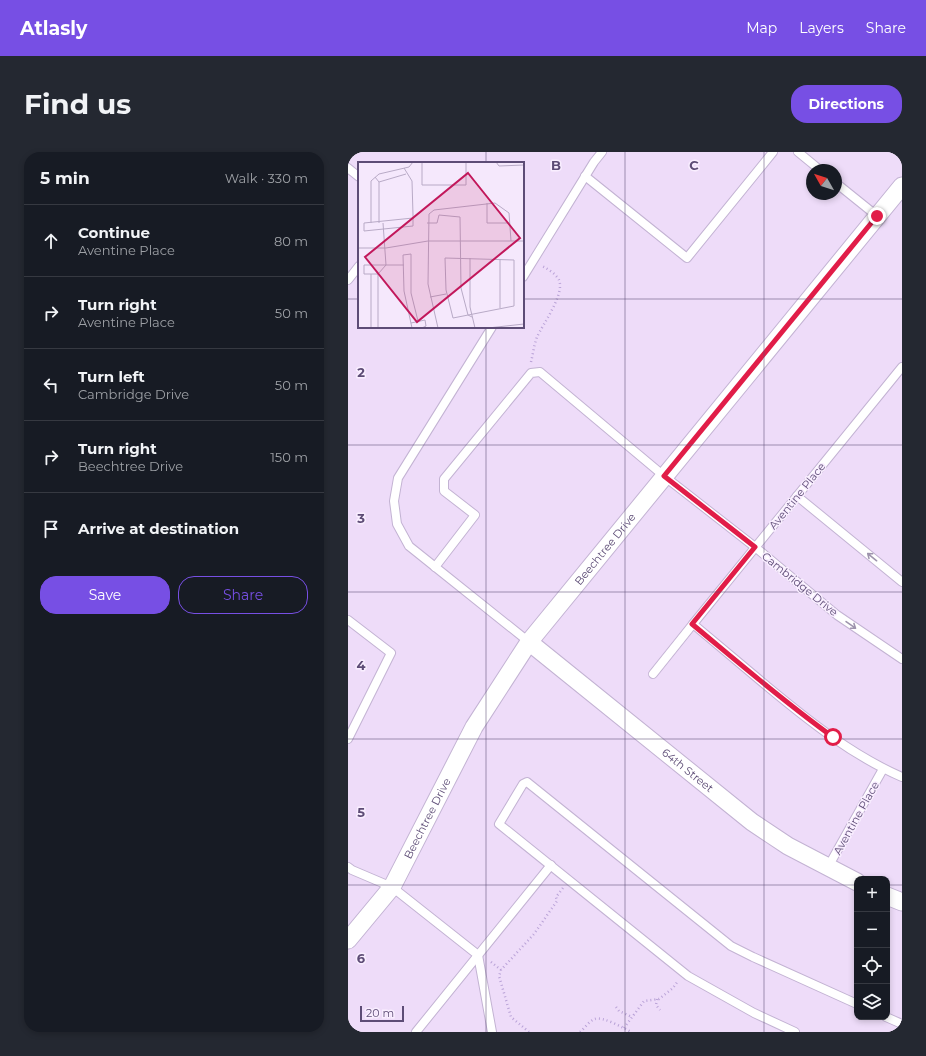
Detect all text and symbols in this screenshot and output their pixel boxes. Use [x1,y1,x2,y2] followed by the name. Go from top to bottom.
[20,17,87,40] text: Atlasly
[746,19,777,37] text: Map
[799,19,844,37] text: Layers
[866,19,906,37] text: Share
[791,85,902,123] button: Directions
[24,87,131,121] text: Find us
[551,157,561,173] text: B
[689,157,699,173] text: C
[358,162,524,328] inset map
[806,164,842,200] north arrow
[40,168,90,188] text: 5 min
[225,170,308,186] text: Walk · 330 m
[868,207,886,225] route end
[78,223,150,242] text: Continue
[40,230,62,252] icon: ahead
[274,233,308,249] text: 80 m
[78,242,175,258] text: Aventine Place
[78,295,157,314] text: Turn right
[40,302,62,324] icon: right
[275,305,308,321] text: 50 m
[78,314,175,330] text: Aventine Place
[357,364,365,380] text: 2
[78,367,145,386] text: Turn left
[40,374,62,396] icon: left
[275,377,308,393] text: 50 m
[78,386,189,402] text: Cambridge Drive
[78,439,157,458] text: Turn right
[40,446,62,468] icon: right
[270,449,308,465] text: 150 m
[78,458,183,474] text: Beechtree Drive
[766,459,828,532] street label: Aventine Place
[356,510,365,526] text: 3
[571,510,639,588] street label: Beechtree Drive
[40,518,62,540] icon: arrive
[78,519,239,538] text: Arrive at destination
[759,549,841,619] street label: Cambridge Drive
[866,553,877,561] one-way arrow
[40,576,170,614] button: Save
[178,576,308,614] button: Share
[845,621,856,629] one-way arrow
[357,657,366,673] text: 4
[824,728,842,746] route start
[659,745,717,795] street label: 64th Street
[401,775,454,861] street label: Beechtree Drive
[830,778,882,857] street label: Aventine Place
[357,804,365,820] text: 5
[854,876,890,1020] map controls
[854,876,890,912] button: +
[854,912,890,948] button: −
[854,948,890,984] button: locate
[357,950,366,966] text: 6
[854,984,890,1020] button: layers
[360,1004,404,1023] scale bar
[366,1006,394,1020] text: 20 m

